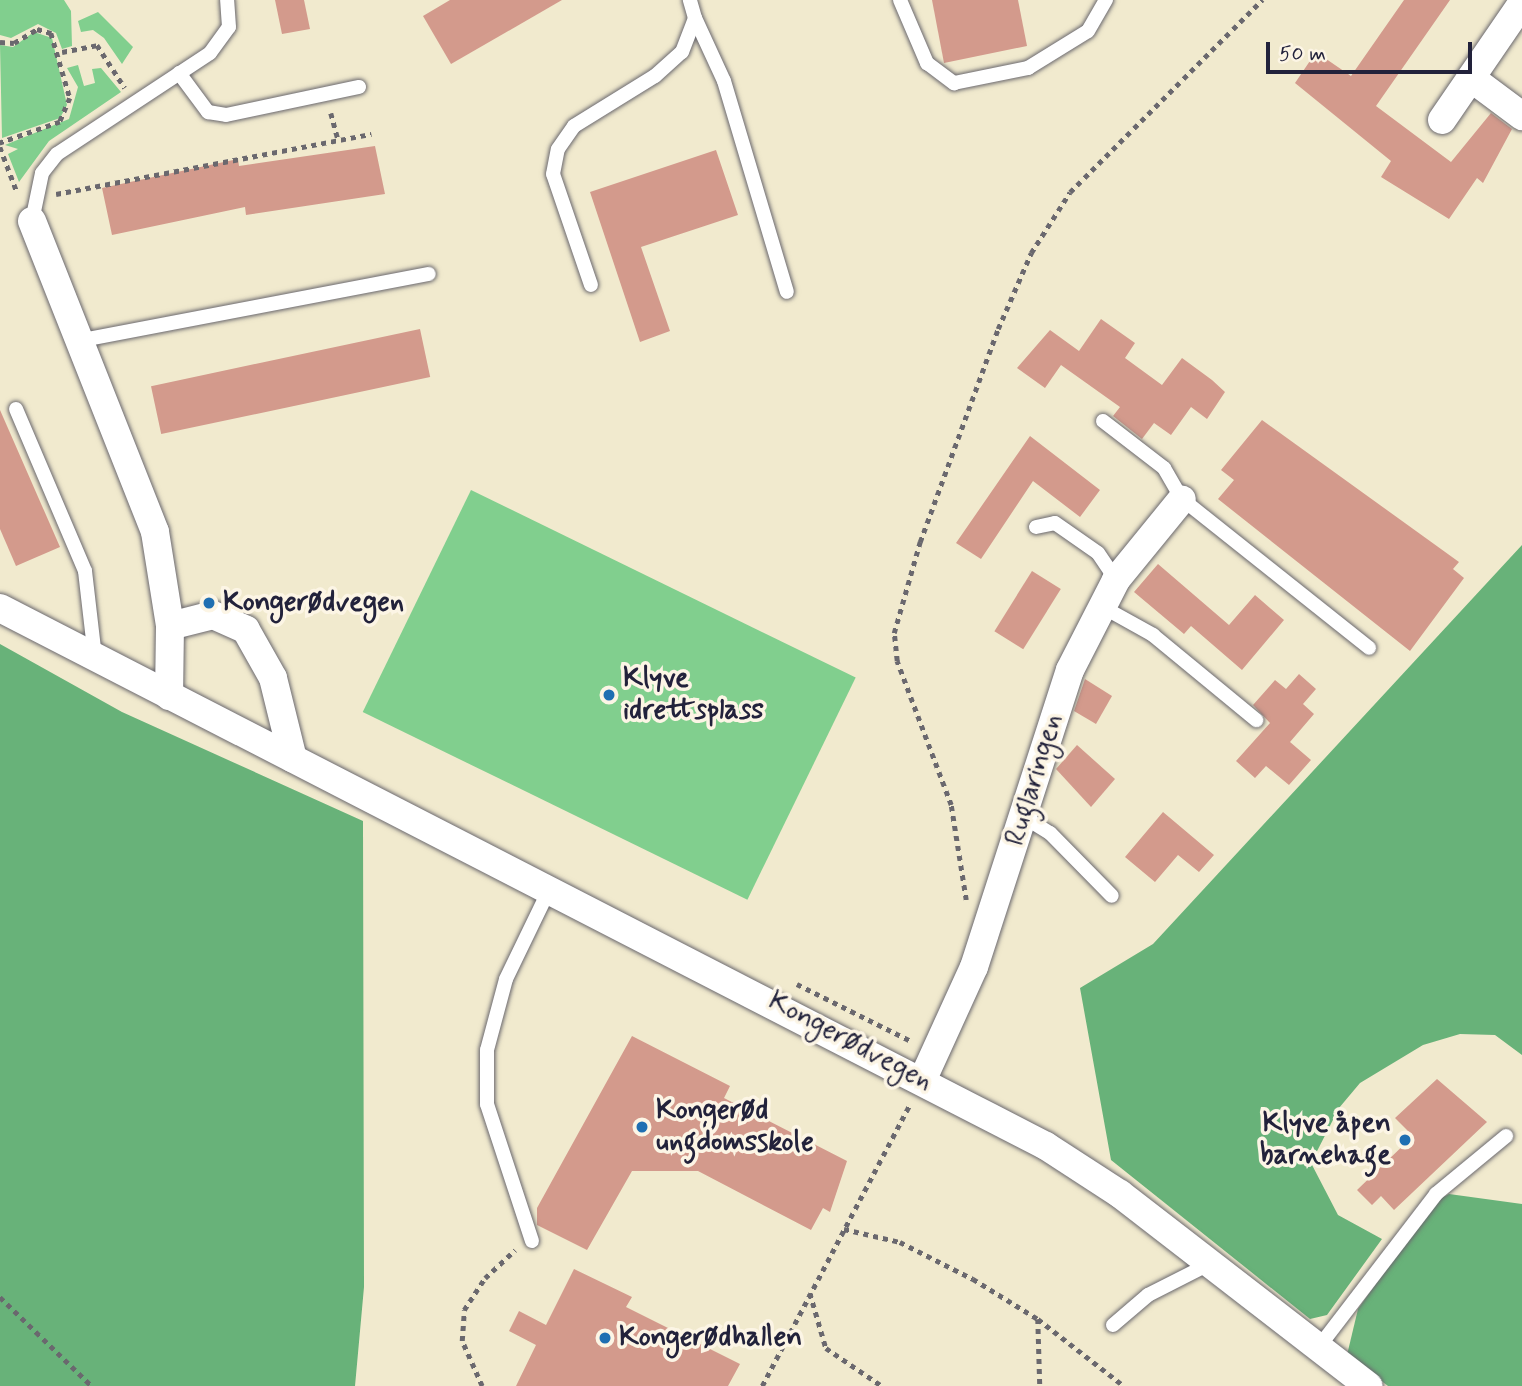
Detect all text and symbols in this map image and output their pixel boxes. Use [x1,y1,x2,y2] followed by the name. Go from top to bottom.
[1270,28,1476,72] scale bar
[1279,40,1326,68] text: 50 m
[223,586,404,620] place label: Kongerødvegen
[201,595,217,611] marker: Kongerødvegen
[623,662,764,728] place label: Klyve idrettsplass
[601,687,617,703] marker: Klyve idrettsplass
[999,710,1071,850] street label: Ruglaringen
[762,985,938,1099] street label: Kongerødvegen
[656,1094,814,1160] place label: Kongerød ungdomsskole
[1260,1107,1391,1173] place label: Klyve åpen barnehage
[634,1119,650,1135] marker: Kongerød ungdomsskole
[1397,1132,1413,1148] marker: Klyve åpen barnehage
[619,1321,802,1355] place label: Kongerødhallen
[597,1330,613,1346] marker: Kongerødhallen

